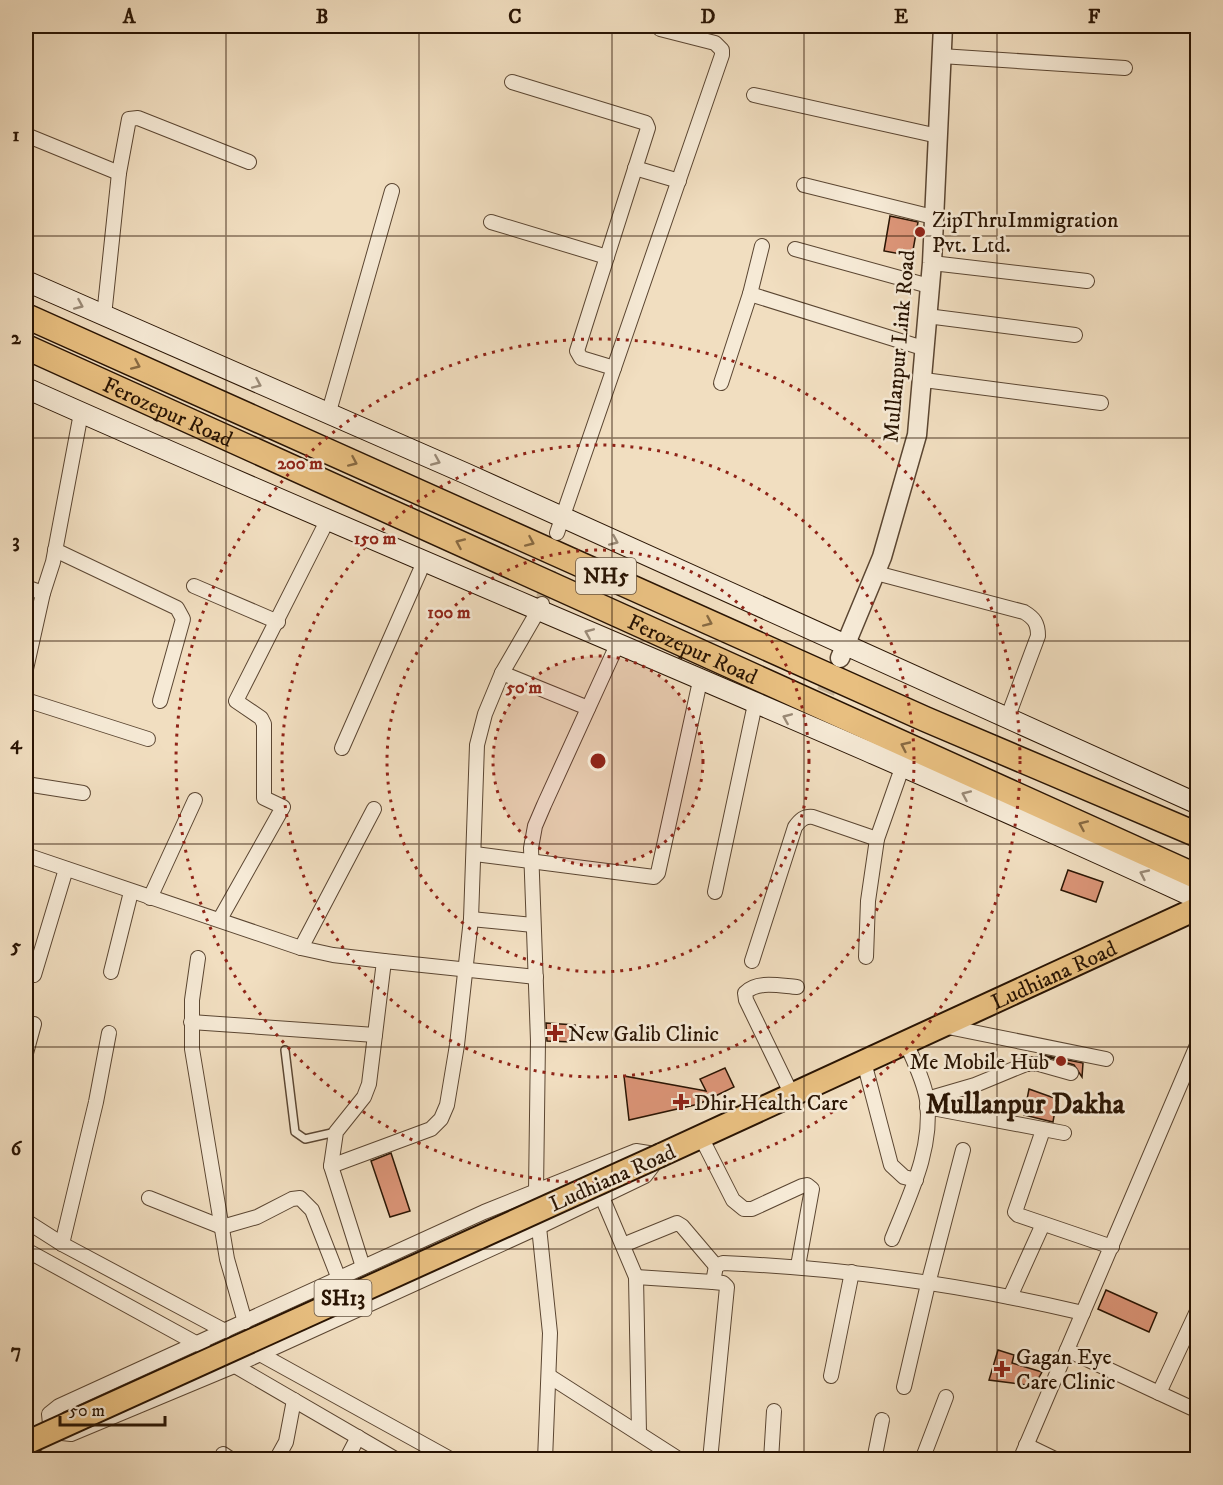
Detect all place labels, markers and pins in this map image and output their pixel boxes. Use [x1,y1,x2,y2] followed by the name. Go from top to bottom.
[932,207,1119,259] place label: ZipThruImmigration Pvt. Ltd.
[913,225,927,239] marker: ZipThruImmigration Pvt. Ltd.
[588,751,608,771] centre of rings
[568,1021,719,1048] place label: New Galib Clinic
[546,1024,564,1042] marker: New Galib Clinic
[910,1049,1049,1076] place label: Me Mobile Hub
[1054,1054,1068,1068] marker: Me Mobile Hub
[694,1090,848,1117] place label: Dhir Health Care
[672,1093,690,1111] marker: Dhir Health Care
[1016,1344,1116,1396] place label: Gagan Eye Care Clinic
[993,1360,1011,1378] marker: Gagan Eye Care Clinic

